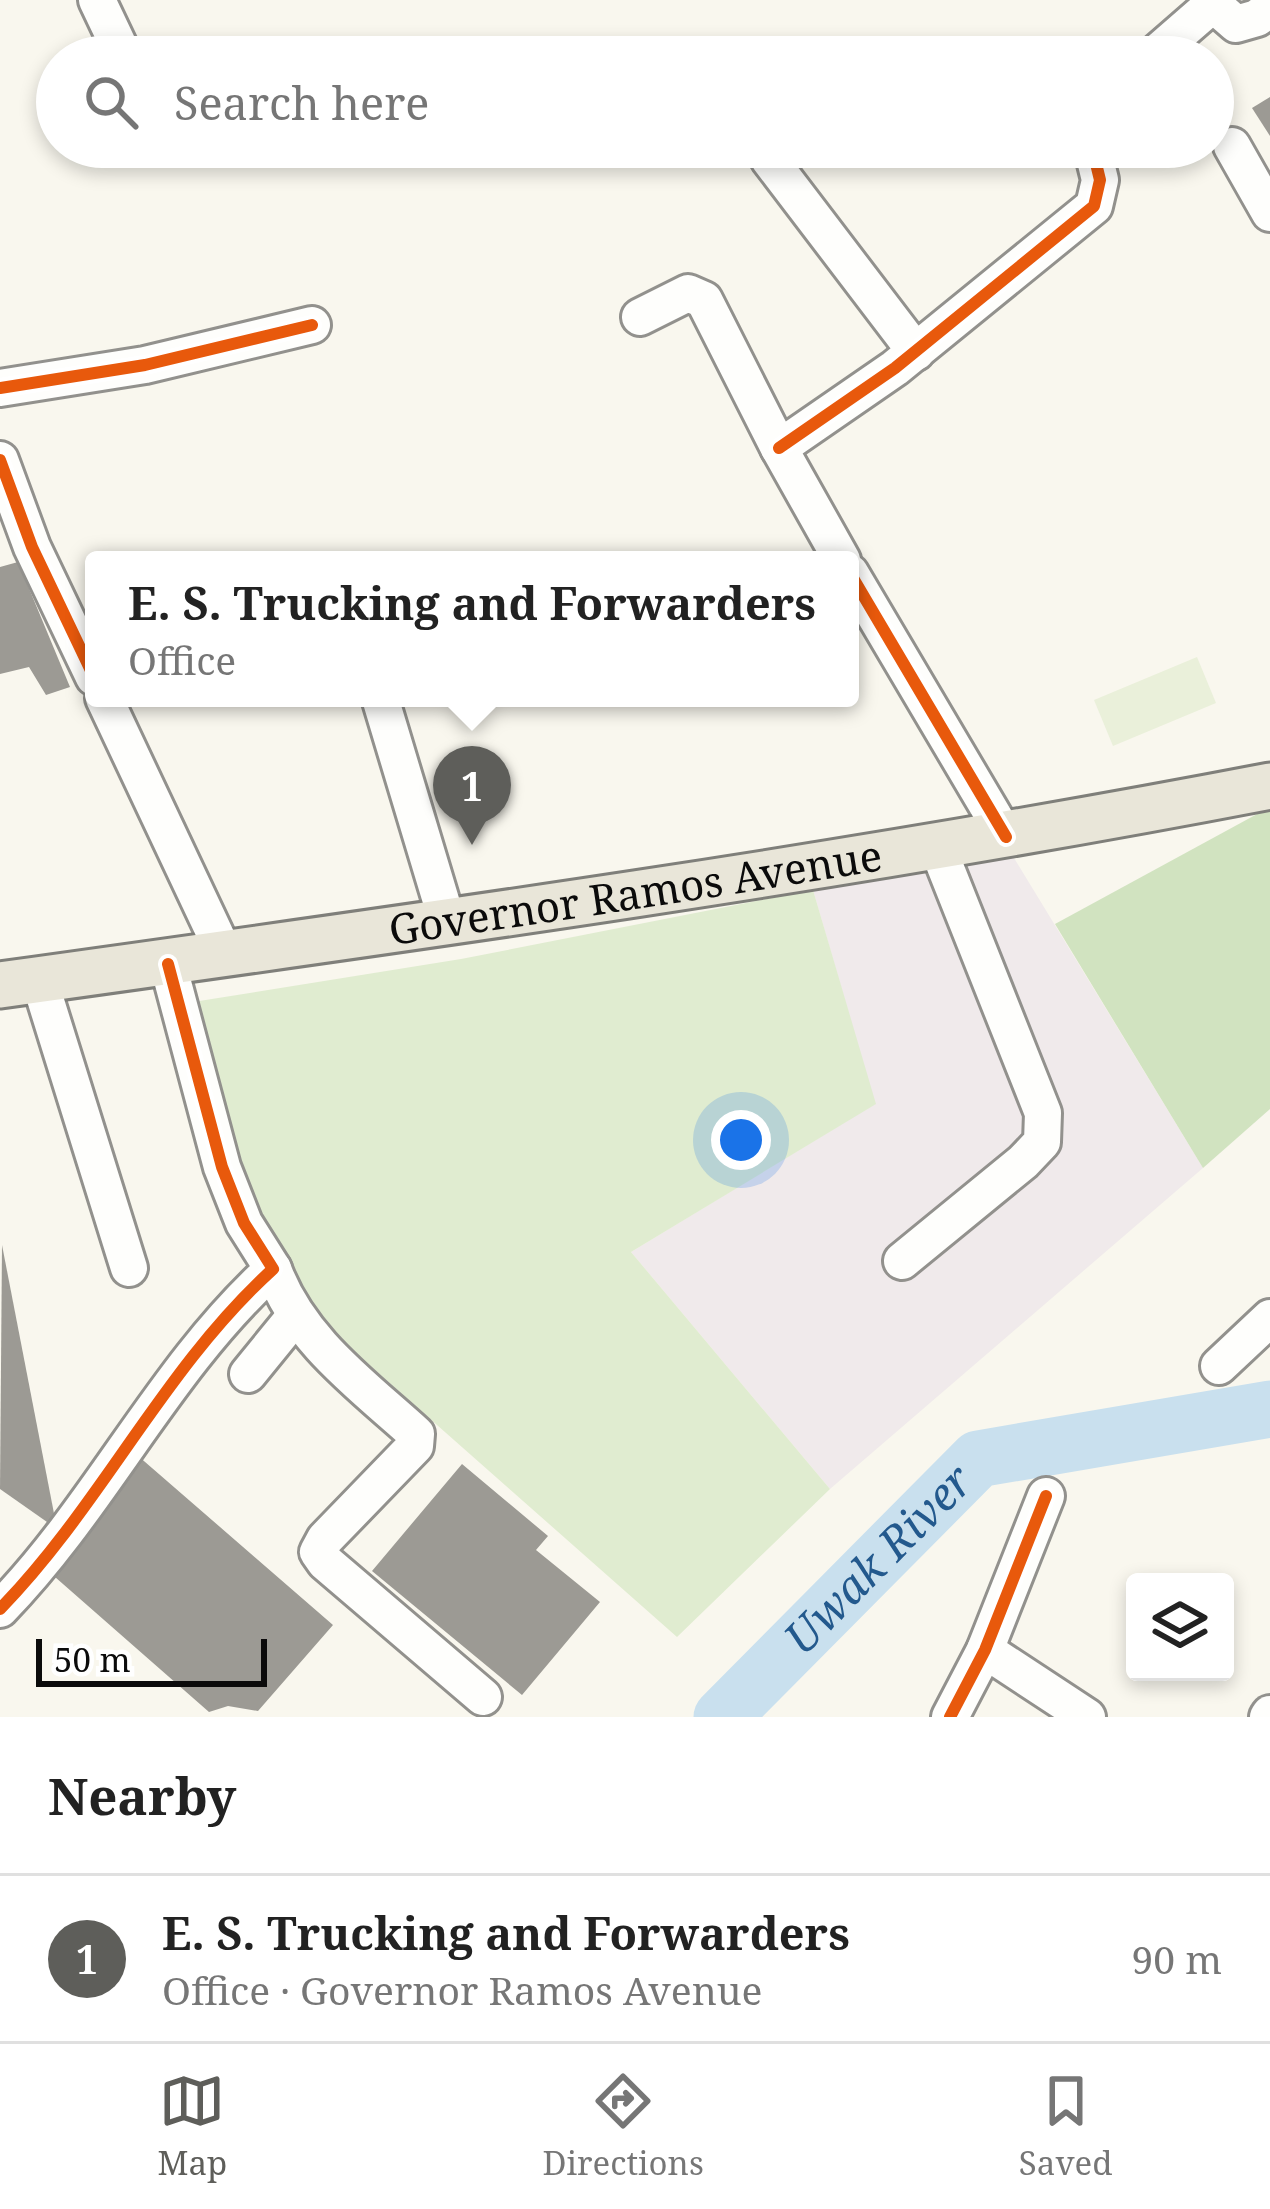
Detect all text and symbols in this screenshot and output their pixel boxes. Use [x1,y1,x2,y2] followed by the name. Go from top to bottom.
[36,36,1234,168] search box
[78,69,144,135] icon: search
[174,72,429,133] text: Search here
[85,551,859,707] popup
[128,572,816,633] text: E. S. Trucking and Forwarders
[128,633,236,686] text: Office
[433,746,511,845] pin: 1
[385,825,886,957] street label: Governor Ramos Avenue
[711,1110,771,1170] your location
[770,1450,986,1666] water label: Uwak River
[1126,1573,1234,1681] map controls
[1126,1573,1234,1681] button: layers
[36,1633,267,1686] scale bar
[54,1637,131,1682] text: 50 m
[48,1760,236,1830] text: Nearby
[162,1902,850,1963] text: E. S. Trucking and Forwarders
[76,1932,98,1985] text: 1
[1131,1932,1222,1985] text: 90 m
[162,1963,762,2016] text: Office · Governor Ramos Avenue
[158,2068,227,2185] tab: Map
[542,2068,704,2185] tab: Directions
[1019,2068,1112,2185] tab: Saved

